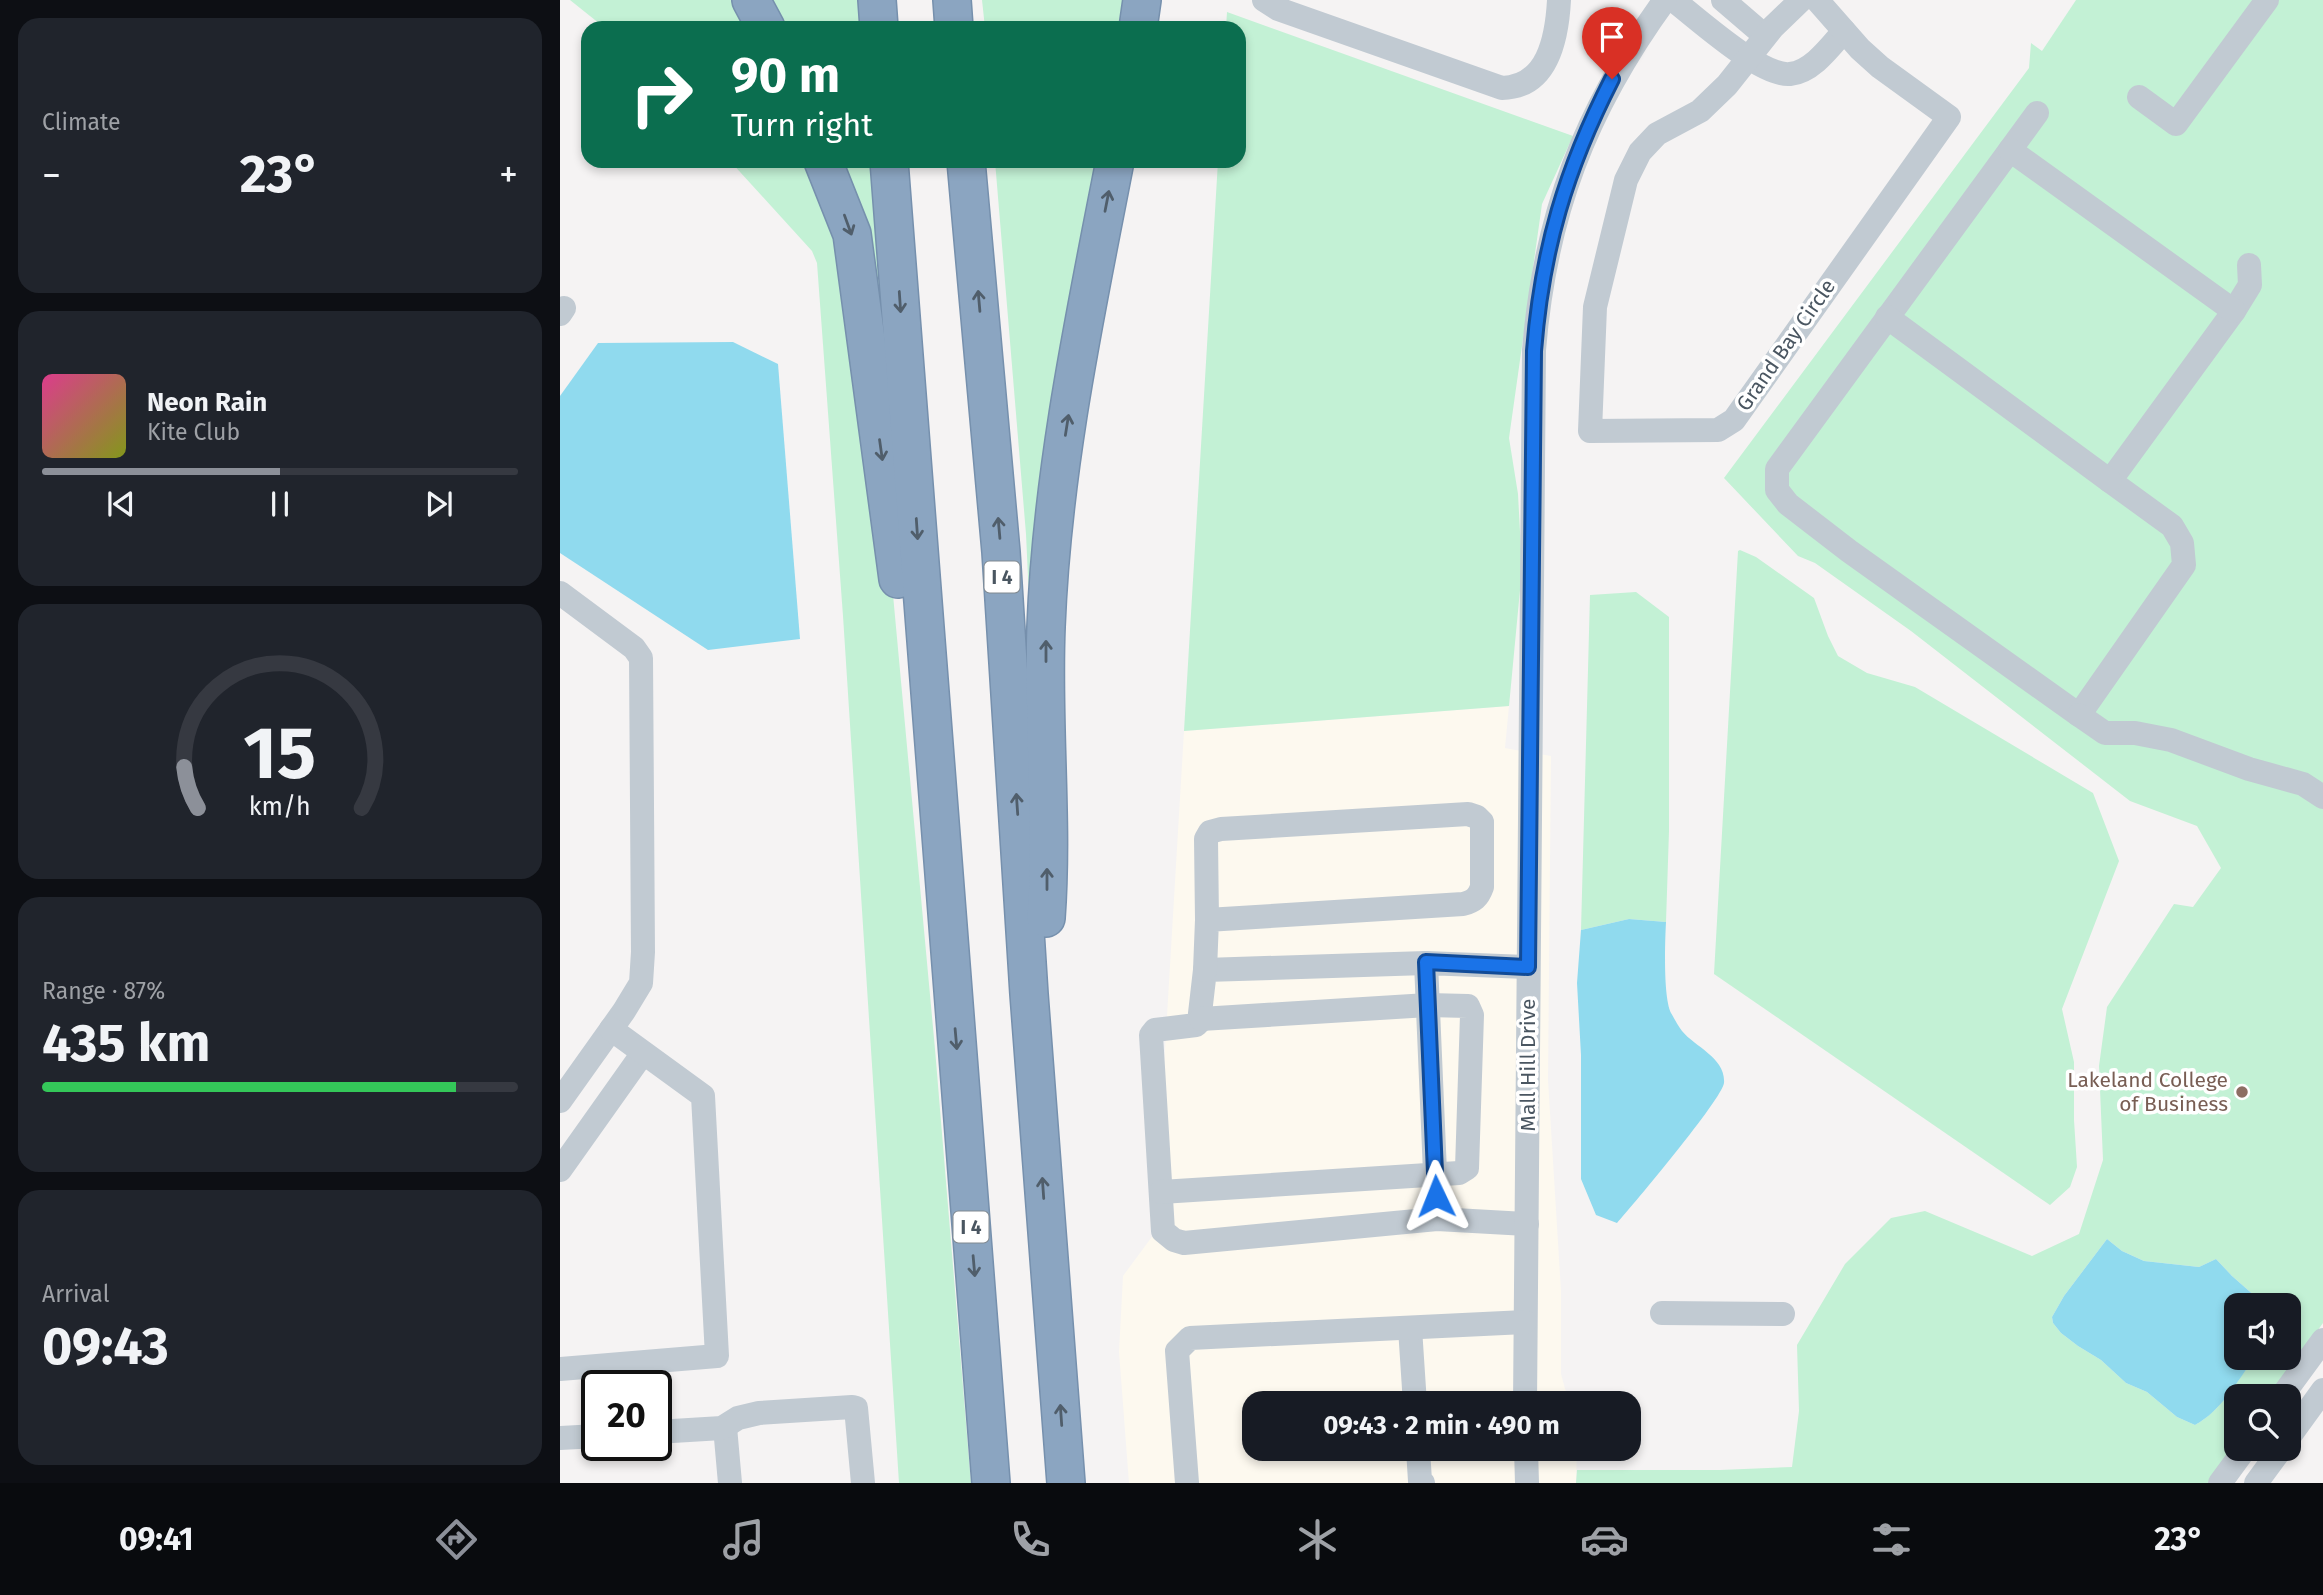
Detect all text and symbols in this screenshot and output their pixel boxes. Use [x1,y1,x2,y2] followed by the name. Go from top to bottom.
[1582,7,1642,79] pin
[1593,18,1631,56] icon: arrive
[731,46,840,105] text: 90 m
[616,49,707,140] icon: right
[731,106,873,144] text: Turn right
[42,108,121,136] text: Climate
[240,143,320,206] text: 23°
[42,152,61,198] text: −
[499,152,518,198] text: +
[1101,190,1115,213] one-way arrow
[842,213,855,235] one-way arrow
[1731,274,1841,416] street label: Grand Bay Circle
[894,291,907,313] one-way arrow
[972,291,985,313] one-way arrow
[147,387,267,418] text: Neon Rain
[1061,414,1074,437] one-way arrow
[147,418,240,446] text: Kite Club
[874,438,887,460] one-way arrow
[102,485,140,523] icon: previous
[261,485,299,523] icon: pause
[420,485,458,523] icon: next
[911,517,924,540] one-way arrow
[992,517,1005,540] one-way arrow
[984,562,1020,592] road number: I 4
[1039,640,1053,663] one-way arrow
[244,710,316,797] text: 15
[249,791,311,821] text: km/h
[1010,793,1023,816] one-way arrow
[1040,868,1054,891] one-way arrow
[42,977,165,1005] text: Range · 87%
[1515,999,1541,1131] street label: Mall Hill Drive
[42,1012,210,1075] text: 435 km
[950,1027,963,1050] one-way arrow
[2067,1067,2228,1117] place label: Lakeland College of Business
[2234,1084,2250,1100] marker: Lakeland College of Business
[1399,1159,1473,1233] position arrow
[1036,1177,1049,1200] one-way arrow
[954,1212,988,1242] road number: I 4
[968,1254,981,1276] one-way arrow
[42,1280,109,1308] text: Arrival
[2224,1293,2301,1461] map controls
[2224,1293,2301,1370] button: sound
[42,1315,169,1378] text: 09:43
[581,1370,672,1461] speed limit sign: 20
[2224,1384,2301,1461] button: search
[1054,1404,1067,1427] one-way arrow
[1323,1410,1560,1441] text: 09:43 · 2 min · 490 m
[432,1515,481,1564] icon: directions
[719,1515,768,1564] icon: music
[1006,1515,1055,1564] icon: phone
[1293,1515,1342,1564] icon: climate
[1580,1515,1629,1564] icon: car
[1867,1515,1916,1564] icon: filters
[119,1520,194,1558] text: 09:41
[2154,1520,2204,1558] text: 23°

